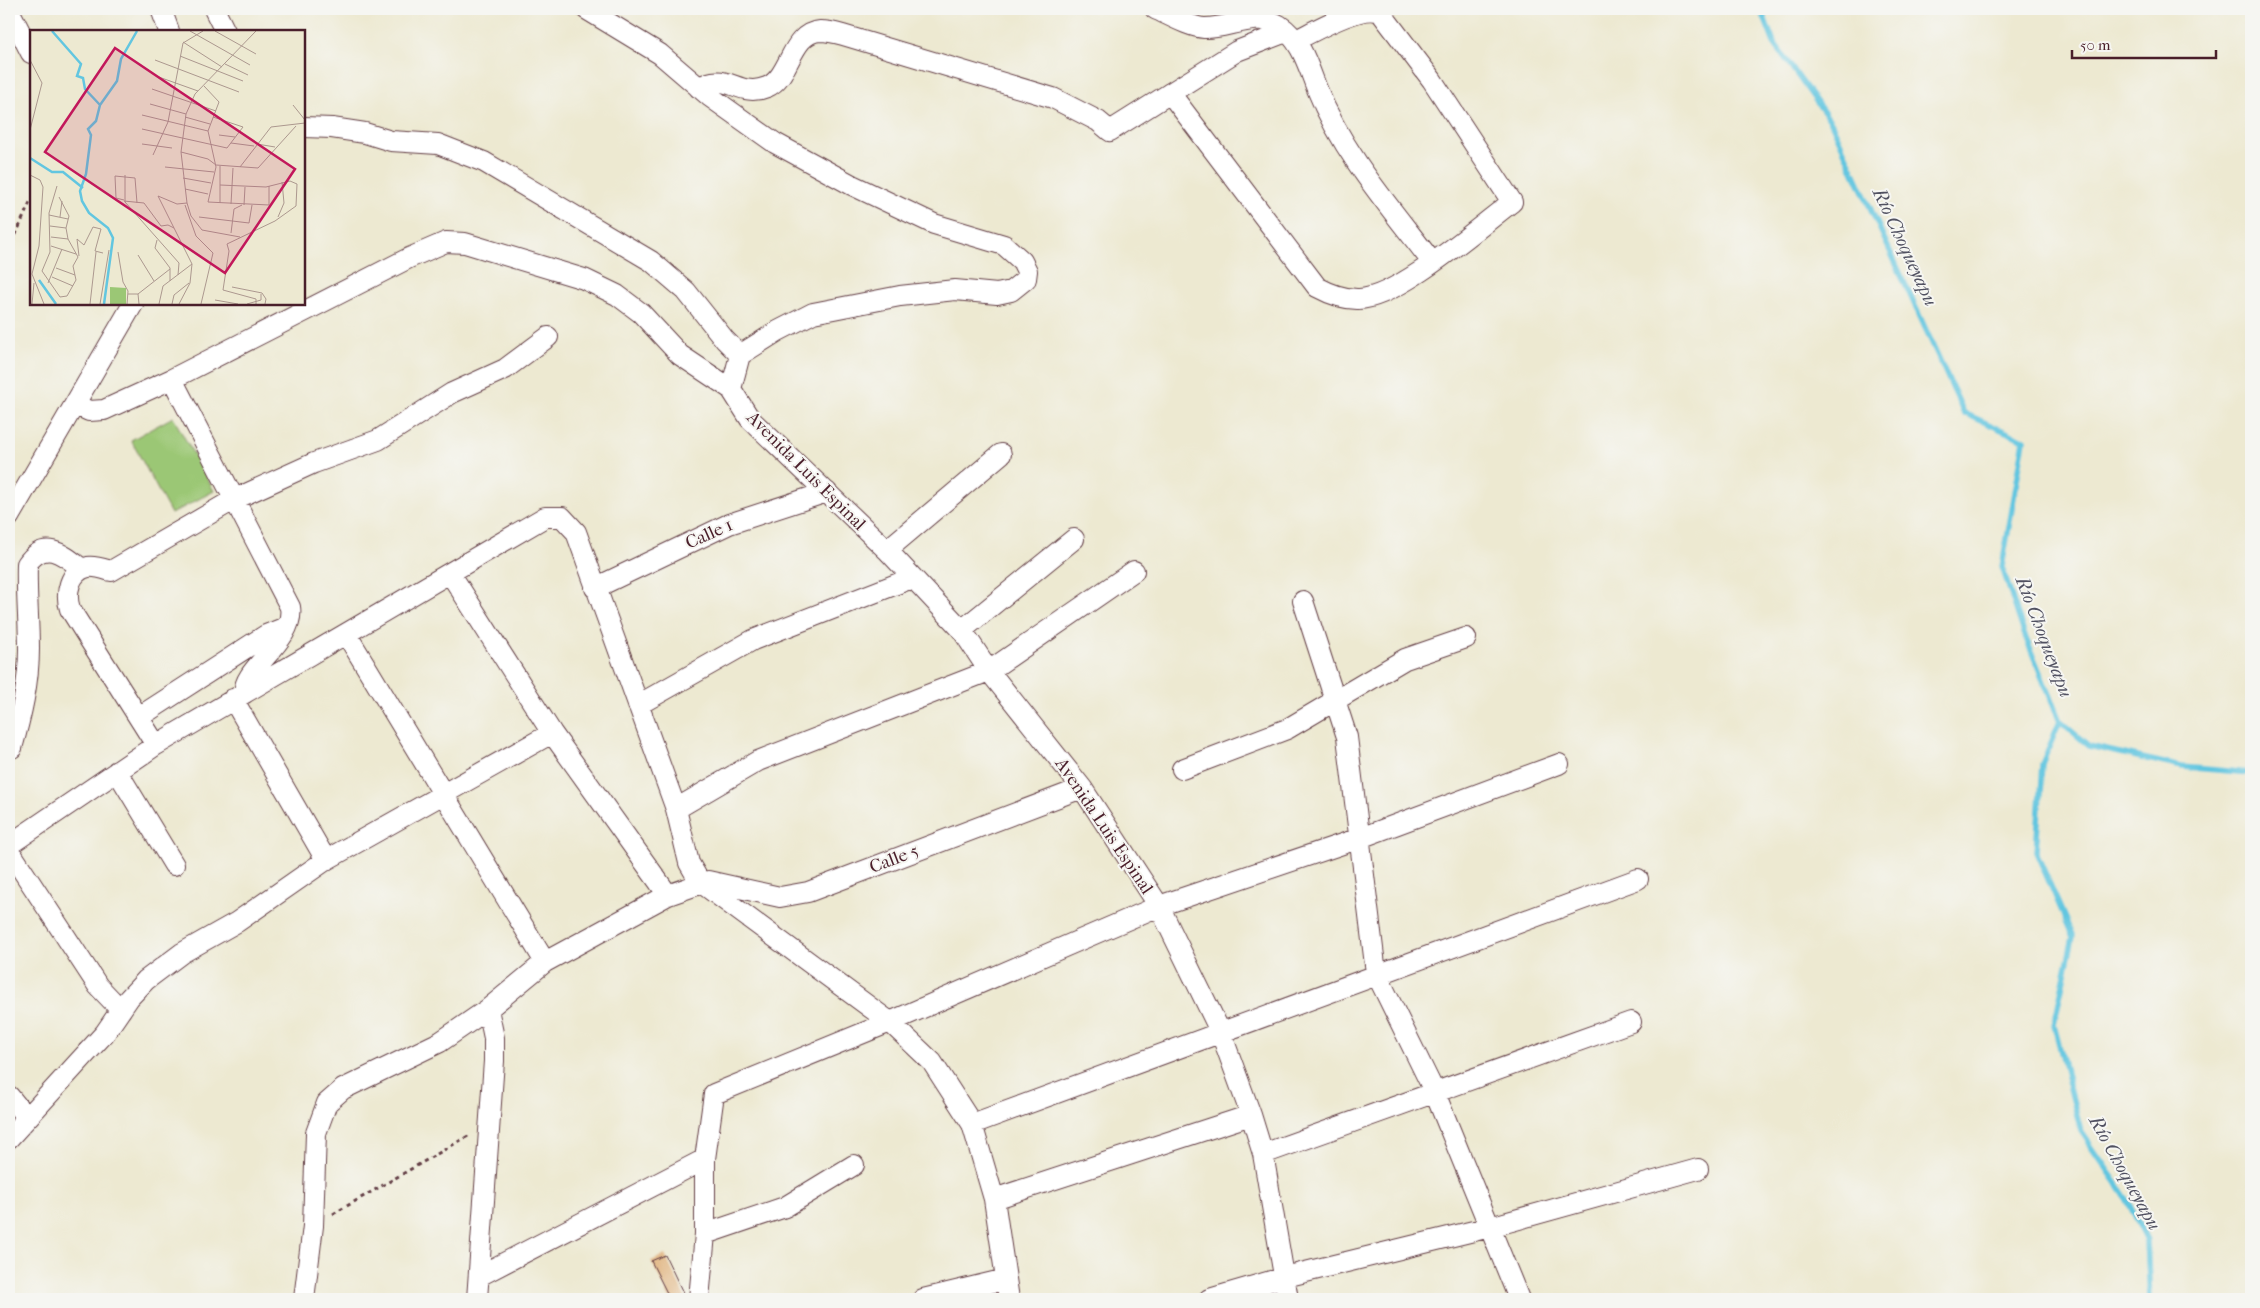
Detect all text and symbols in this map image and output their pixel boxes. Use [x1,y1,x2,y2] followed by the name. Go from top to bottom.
[2072,28,2216,60] scale bar
[30,30,305,305] inset map
[2080,36,2111,54] text: 50 m
[1867,183,1942,309] water label: Río Choqueyapu
[741,406,870,535] street label: Avenida Luis Espinal
[682,514,736,554] street label: Calle 1
[2010,572,2077,701] water label: Río Choqueyapu
[1050,753,1157,898] street label: Avenida Luis Espinal
[867,840,922,878] street label: Calle 5
[2083,1110,2166,1234] water label: Río Choqueyapu

